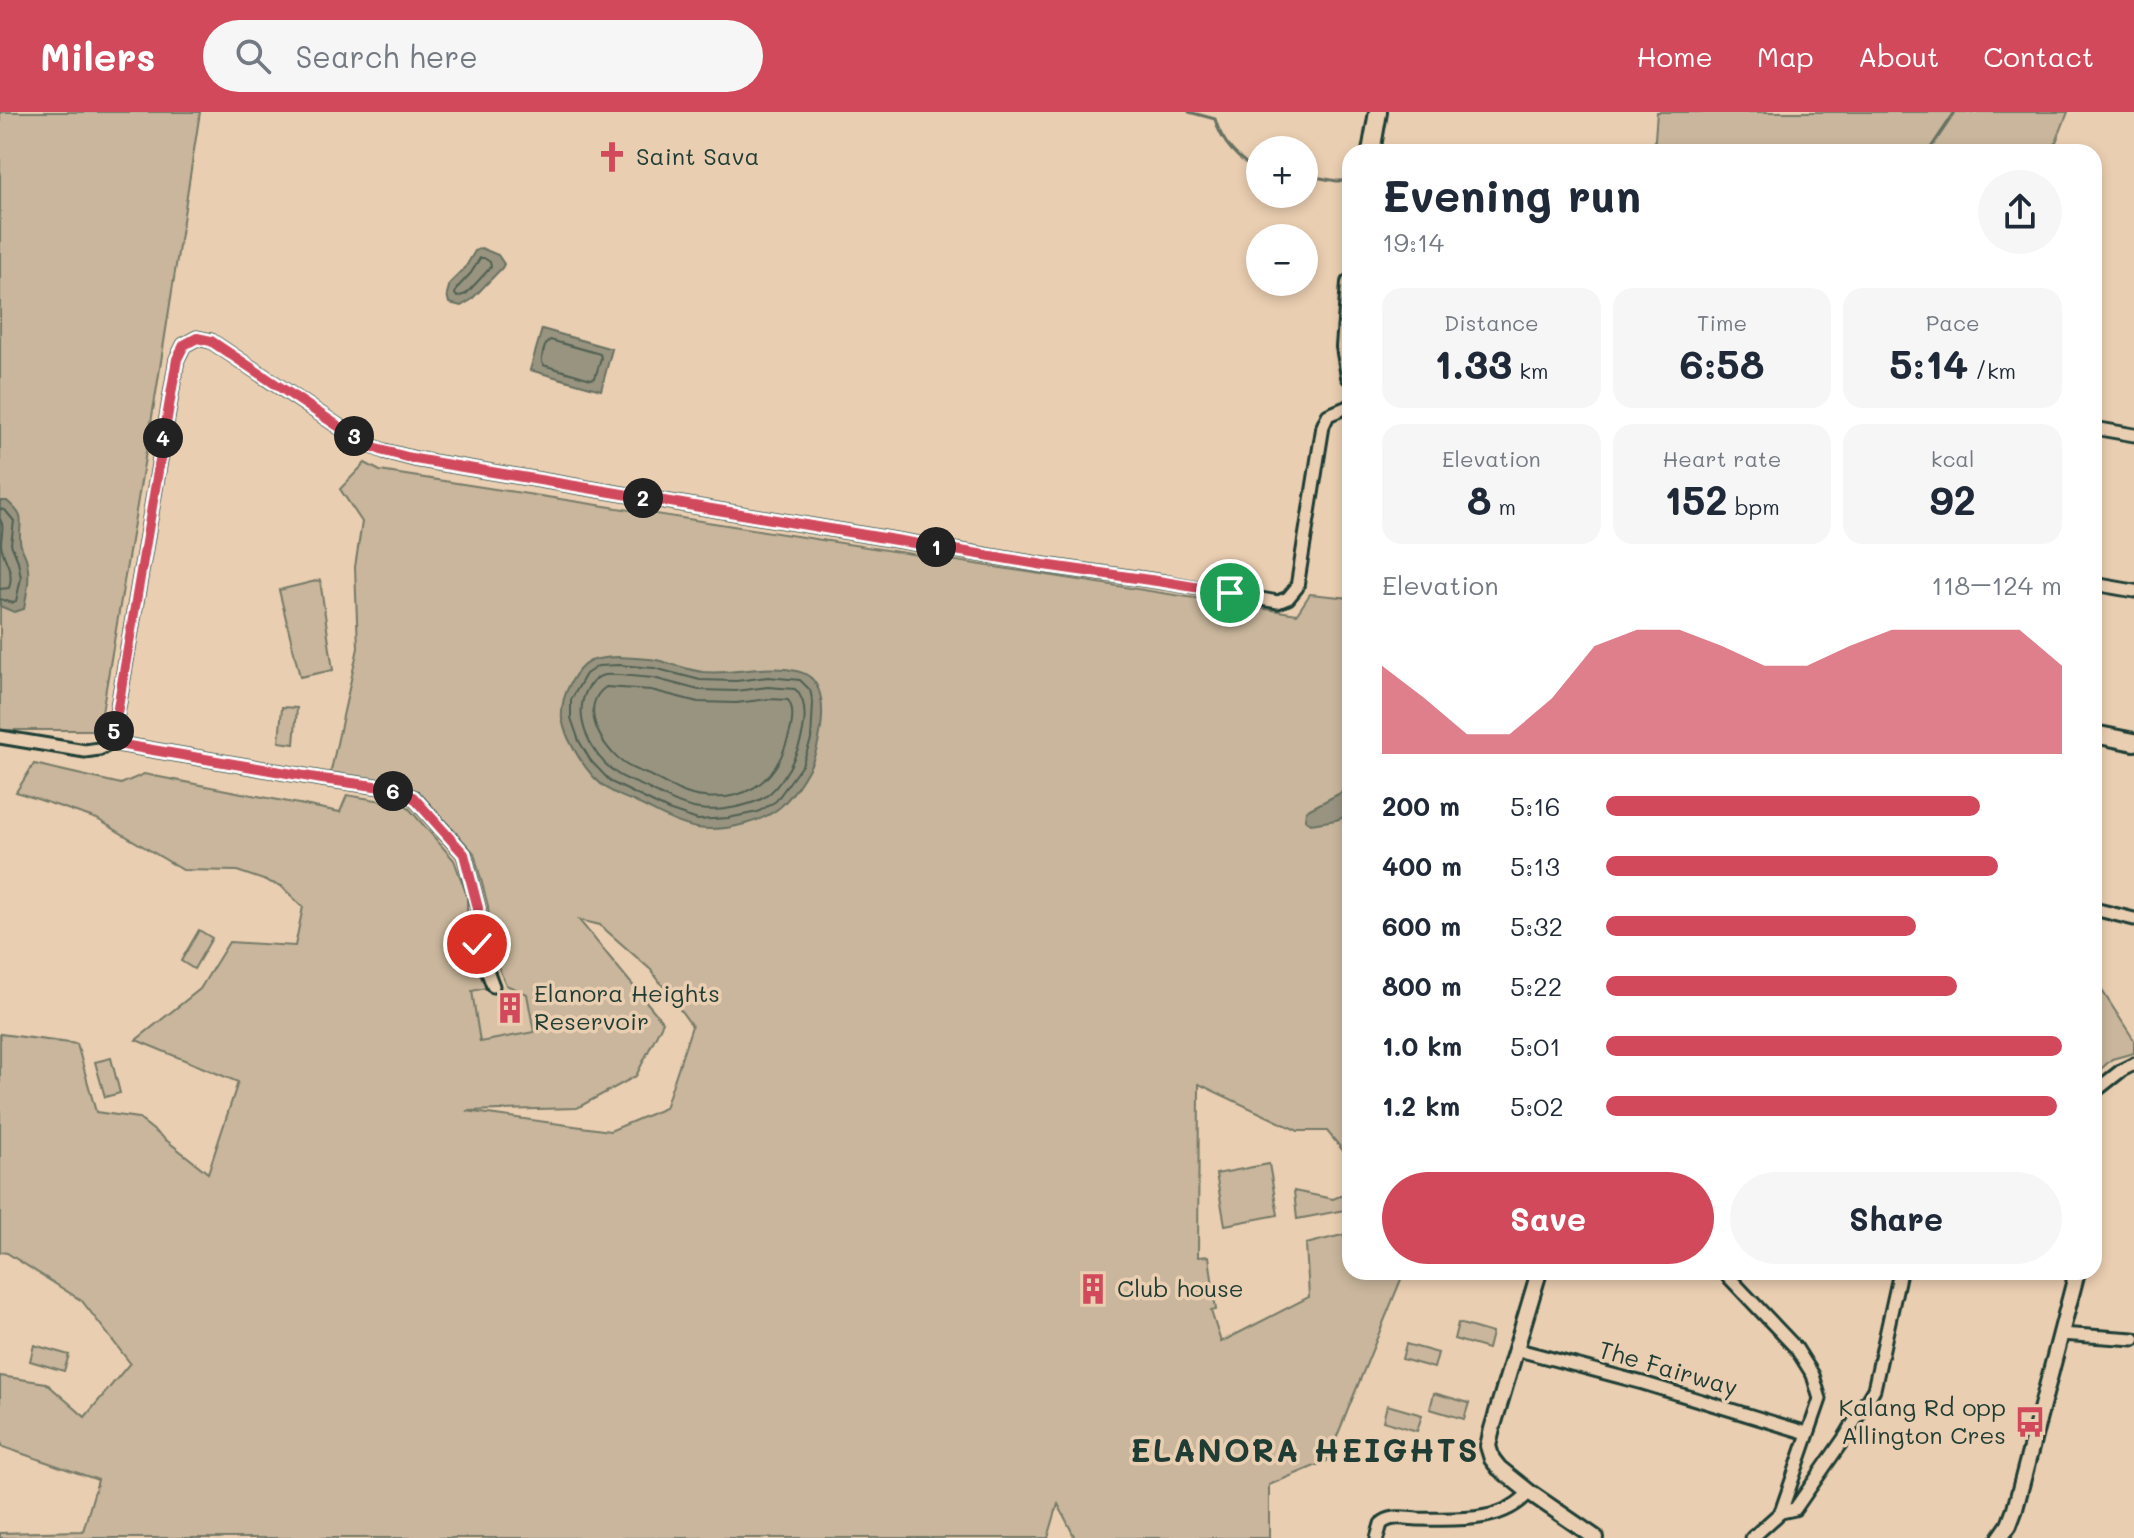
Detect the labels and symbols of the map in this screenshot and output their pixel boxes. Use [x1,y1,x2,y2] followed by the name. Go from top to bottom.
[595,140,629,174] church icon: Saint Sava
[636,140,759,171] place label: Saint Sava
[334,416,374,456] pin: 3
[143,418,183,458] pin: 4
[623,478,663,518] pin: 2
[916,527,956,567] pin: 1
[1196,559,1264,627] pin
[94,711,134,751] pin: 5
[373,771,413,811] pin: 6
[443,910,511,978] pin
[534,977,720,1036] place label: Elanora Heights Reservoir
[493,991,527,1025] building icon: Elanora Heights Reservoir
[1076,1272,1110,1306] building icon: Club house
[1117,1272,1244,1303] place label: Club house
[1595,1333,1742,1402] street label: The Fairway
[1838,1391,2006,1450] place label: Kalang Rd opp Allington Cres
[2013,1405,2047,1439] bus stop icon: Kalang Rd opp Allington Cres
[1130,1428,1480,1470] district label: ELANORA HEIGHTS

